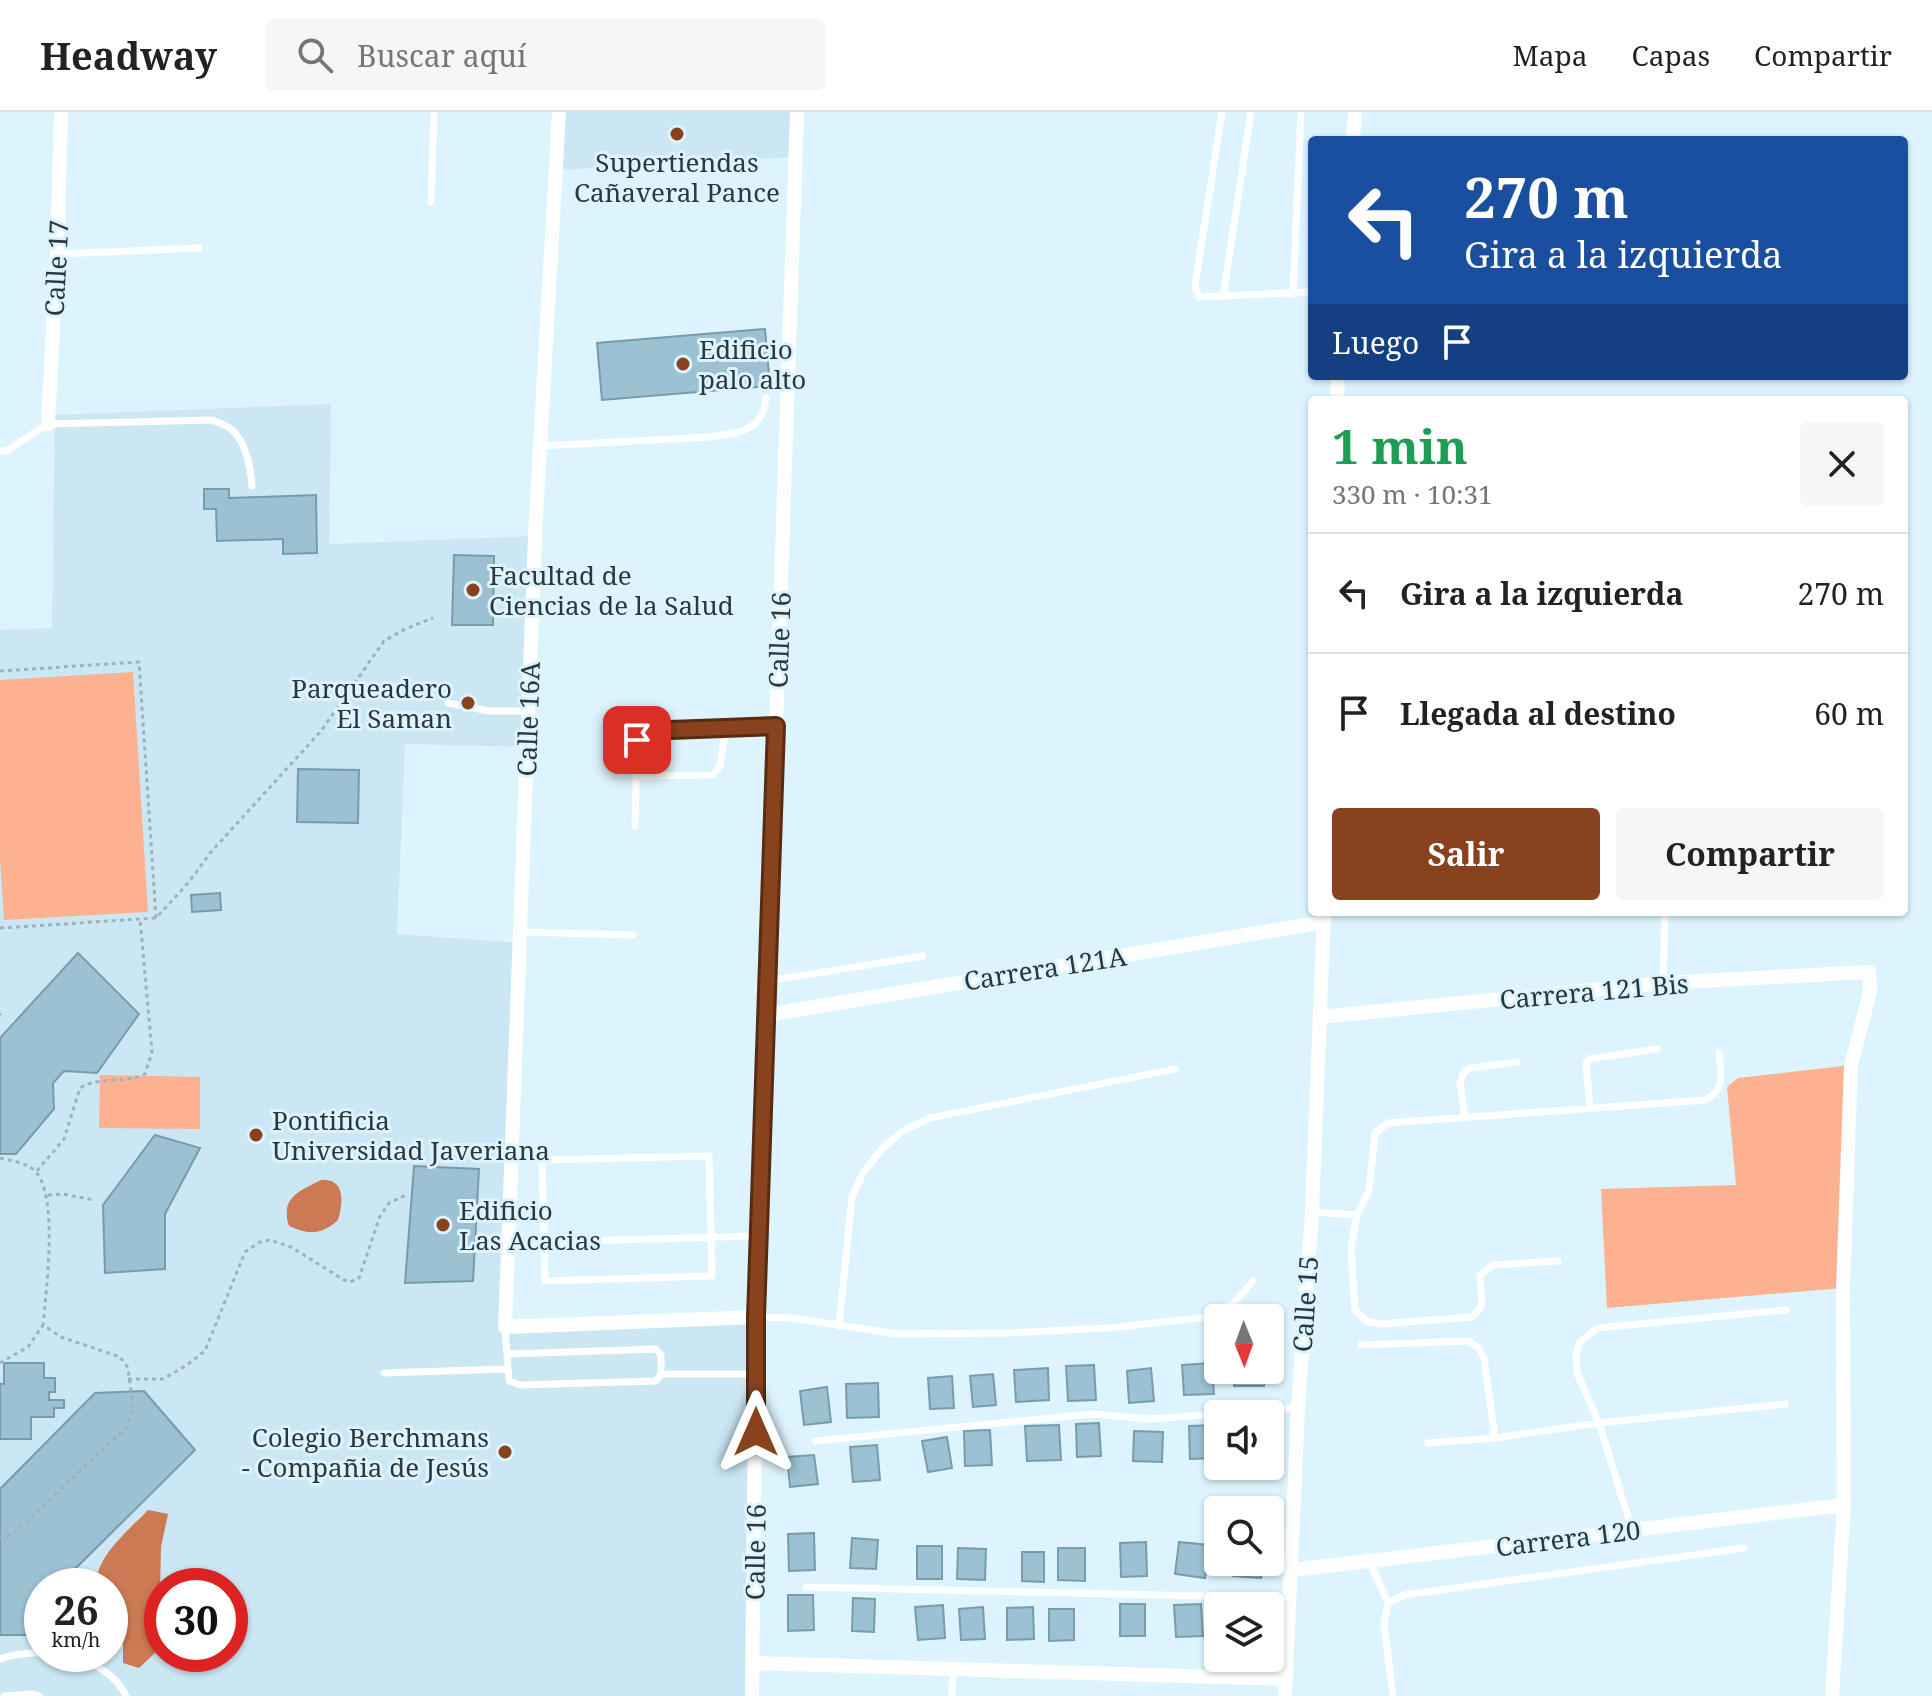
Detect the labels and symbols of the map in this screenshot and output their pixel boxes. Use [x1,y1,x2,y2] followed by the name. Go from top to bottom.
[668,125,686,143] marker: Supertiendas Cañaveral Pance
[574,144,780,210] place label: Supertiendas Cañaveral Pance
[36,219,76,317] street label: Calle 17
[699,331,806,397] place label: Edificio palo alto
[674,355,692,373] marker: Edificio palo alto
[489,557,734,623] place label: Facultad de Ciencias de la Salud
[464,581,482,599] marker: Facultad de Ciencias de la Salud
[759,591,799,689] street label: Calle 16
[508,660,548,777] street label: Calle 16A
[291,670,452,736] place label: Parqueadero El Saman
[459,694,477,712] marker: Parqueadero El Saman
[603,706,671,774] pin
[961,937,1129,999] street label: Carrera 121A
[1498,965,1690,1017] street label: Carrera 121 Bis
[272,1102,550,1168] place label: Pontificia Universidad Javeriana
[247,1126,265,1144] marker: Pontificia Universidad Javeriana
[459,1192,601,1258] place label: Edificio Las Acacias
[434,1216,452,1234] marker: Edificio Las Acacias
[1284,1255,1326,1353] street label: Calle 15
[1204,1304,1284,1384] north arrow
[714,1390,798,1474] position arrow
[242,1419,489,1485] place label: Colegio Berchmans - Compañia de Jesús
[496,1443,514,1461] marker: Colegio Berchmans - Compañia de Jesús
[736,1503,774,1601] street label: Calle 16
[1493,1511,1643,1565] street label: Carrera 120
[144,1568,248,1672] speed limit sign: 30

